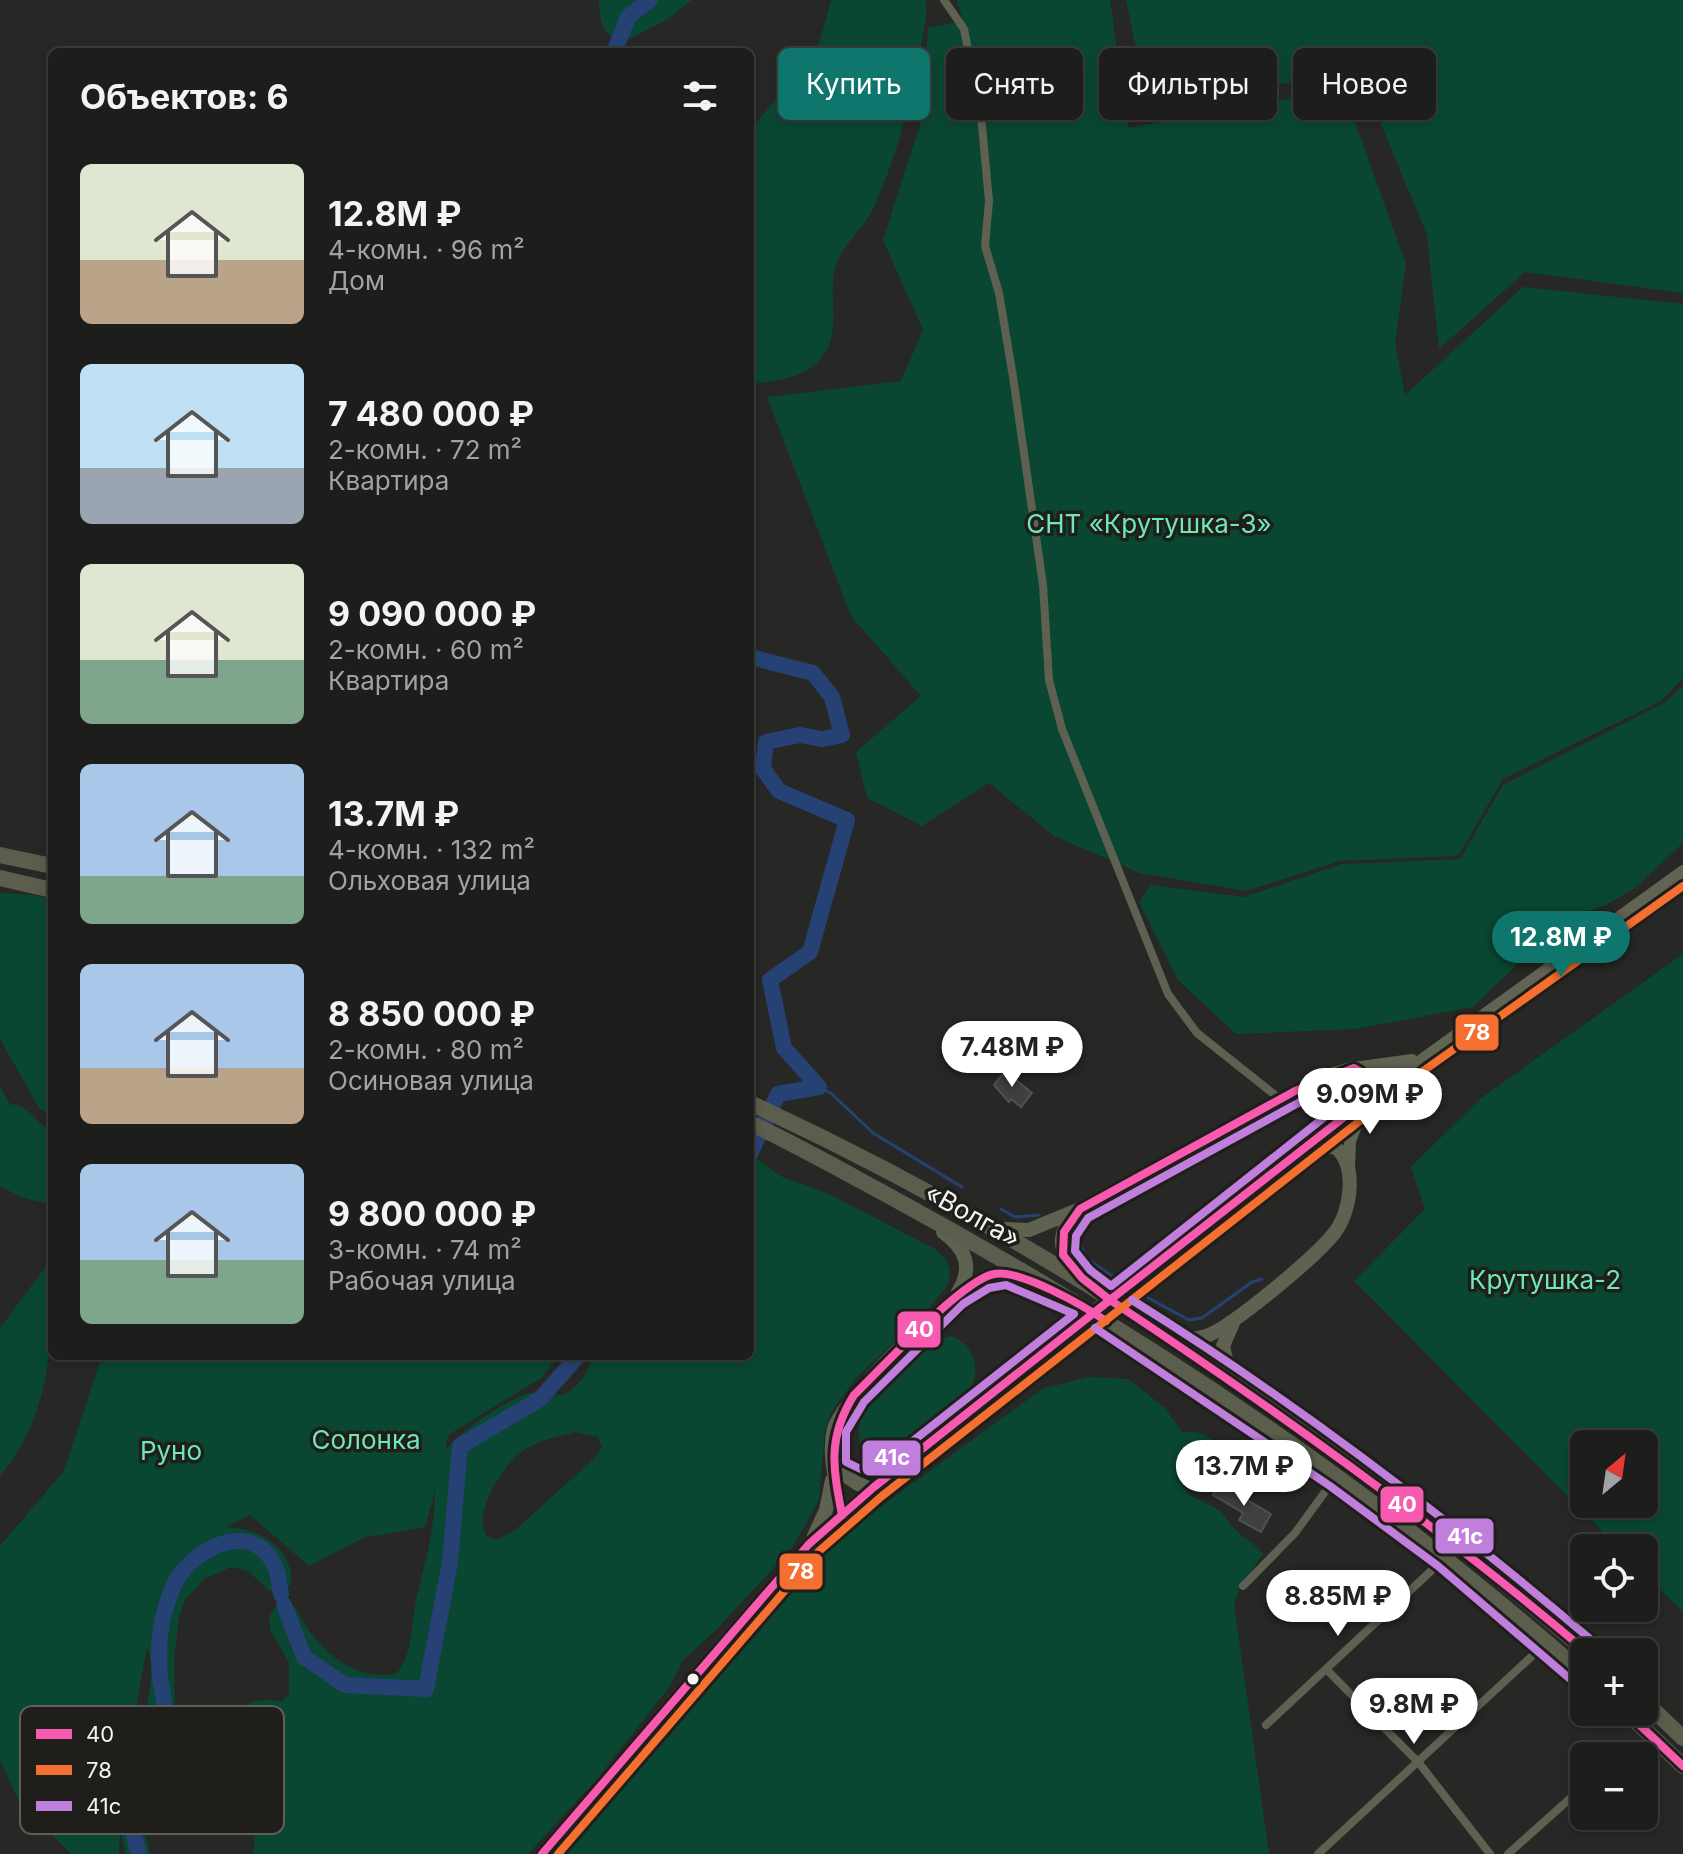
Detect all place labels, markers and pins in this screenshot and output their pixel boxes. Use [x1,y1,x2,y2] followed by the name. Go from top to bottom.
[1487,911,1635,979] pin: 12.8M ₽
[938,1021,1086,1089] pin: 7.48M ₽
[1296,1068,1444,1136] pin: 9.09M ₽
[1170,1440,1318,1508] pin: 13.7M ₽
[1264,1570,1412,1638] pin: 8.85M ₽
[685,1671,701,1687] unlabelled marker
[1349,1678,1479,1746] pin: 9.8M ₽

